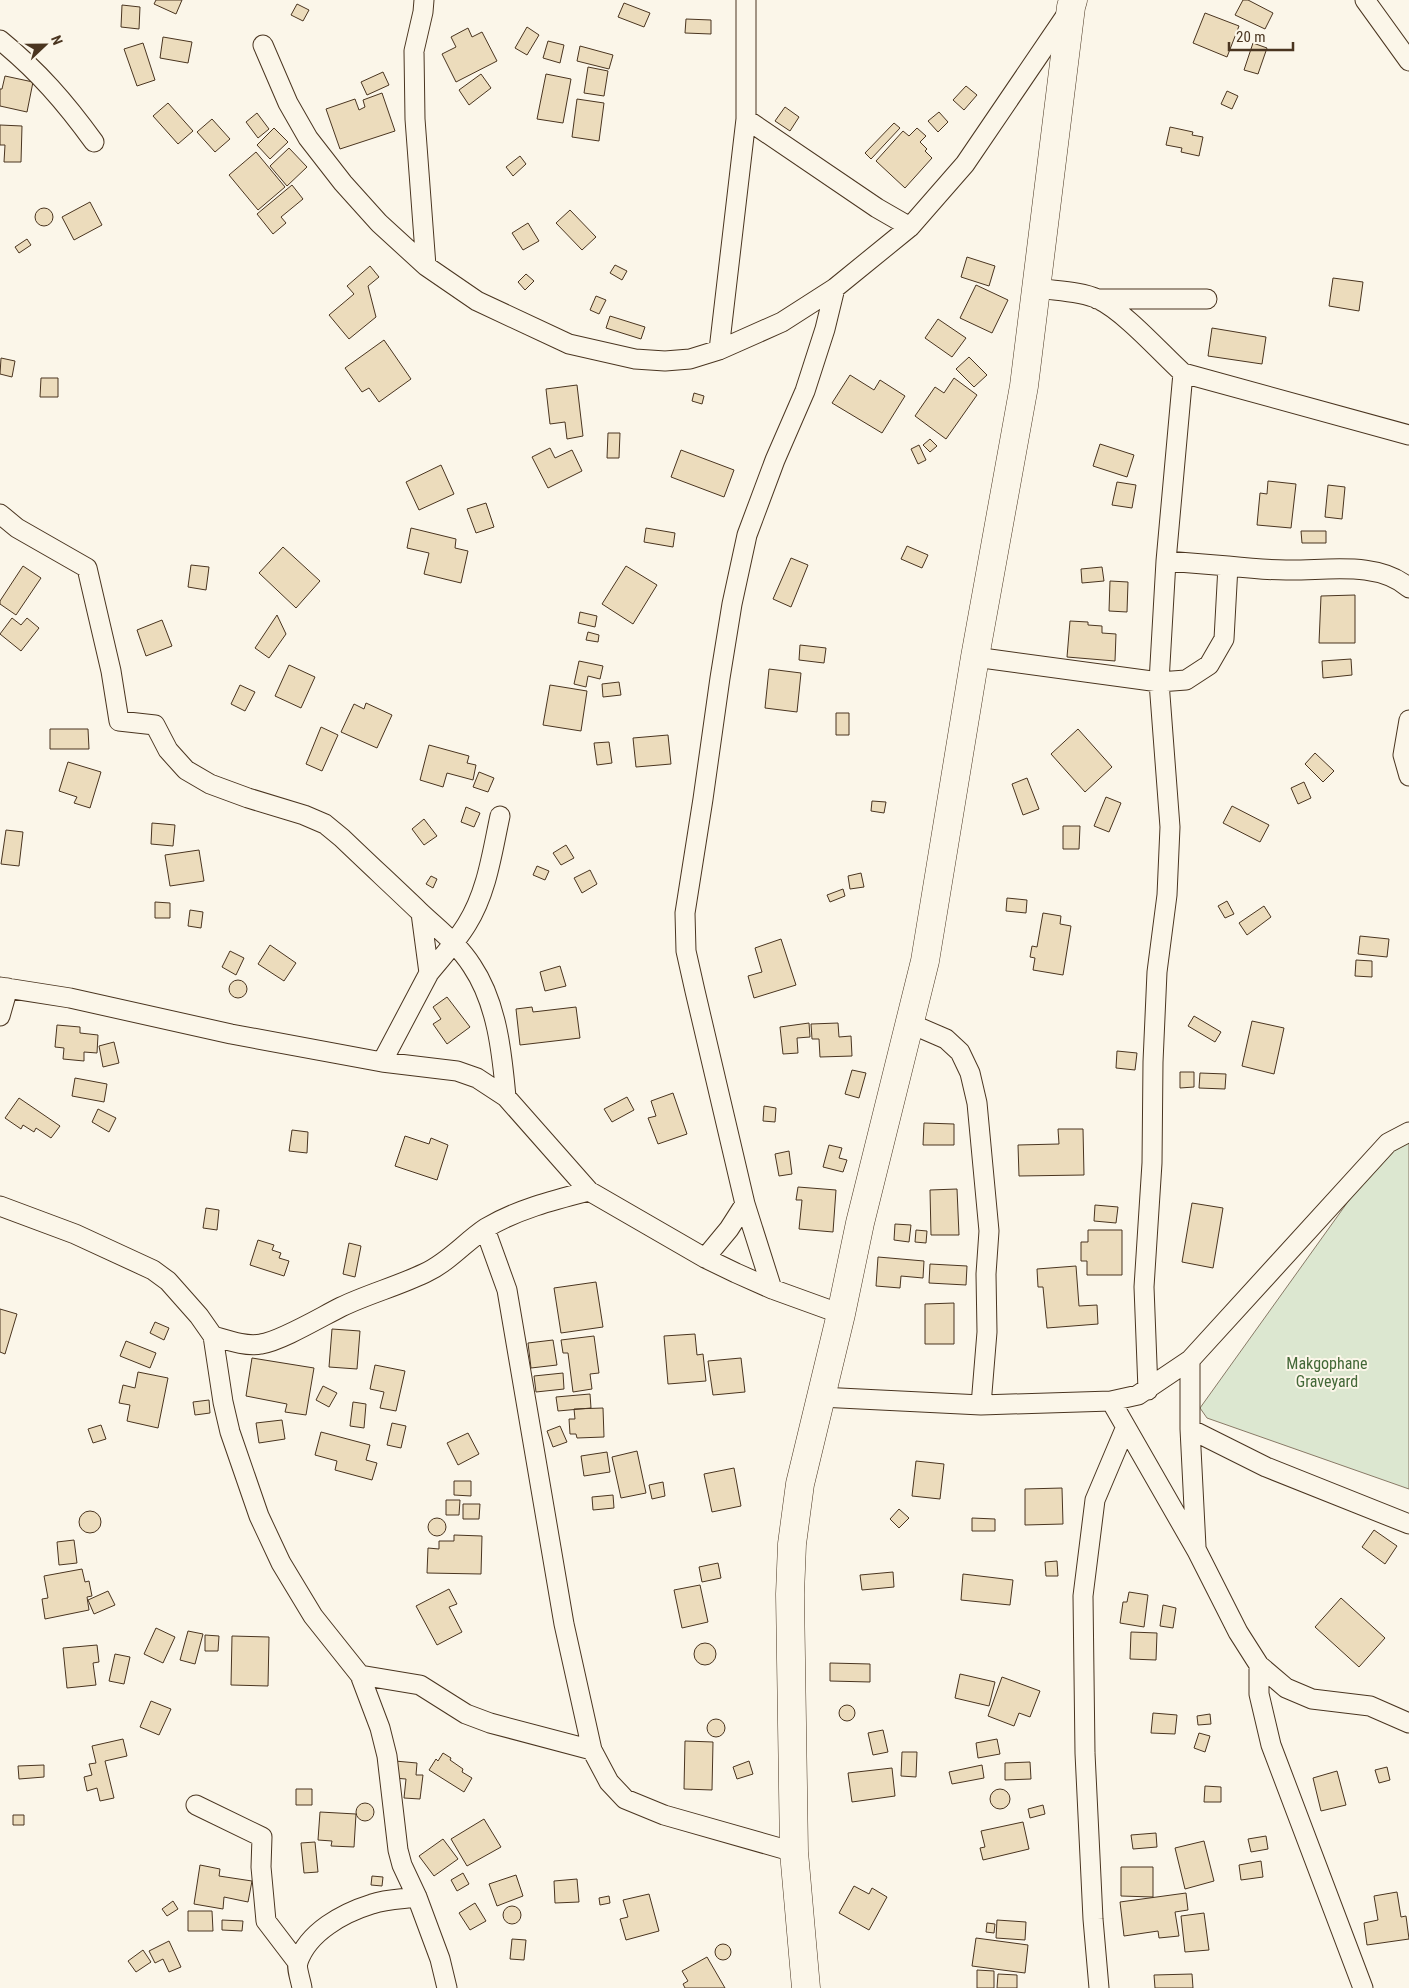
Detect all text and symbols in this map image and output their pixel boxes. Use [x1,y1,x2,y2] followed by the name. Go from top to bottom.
[20,20,70,70] north arrow
[1229,20,1293,52] scale bar
[1236,28,1266,46] text: 20 m
[48,33,66,47] text: N
[1286,1354,1368,1391] park label: Makgophane Graveyard

